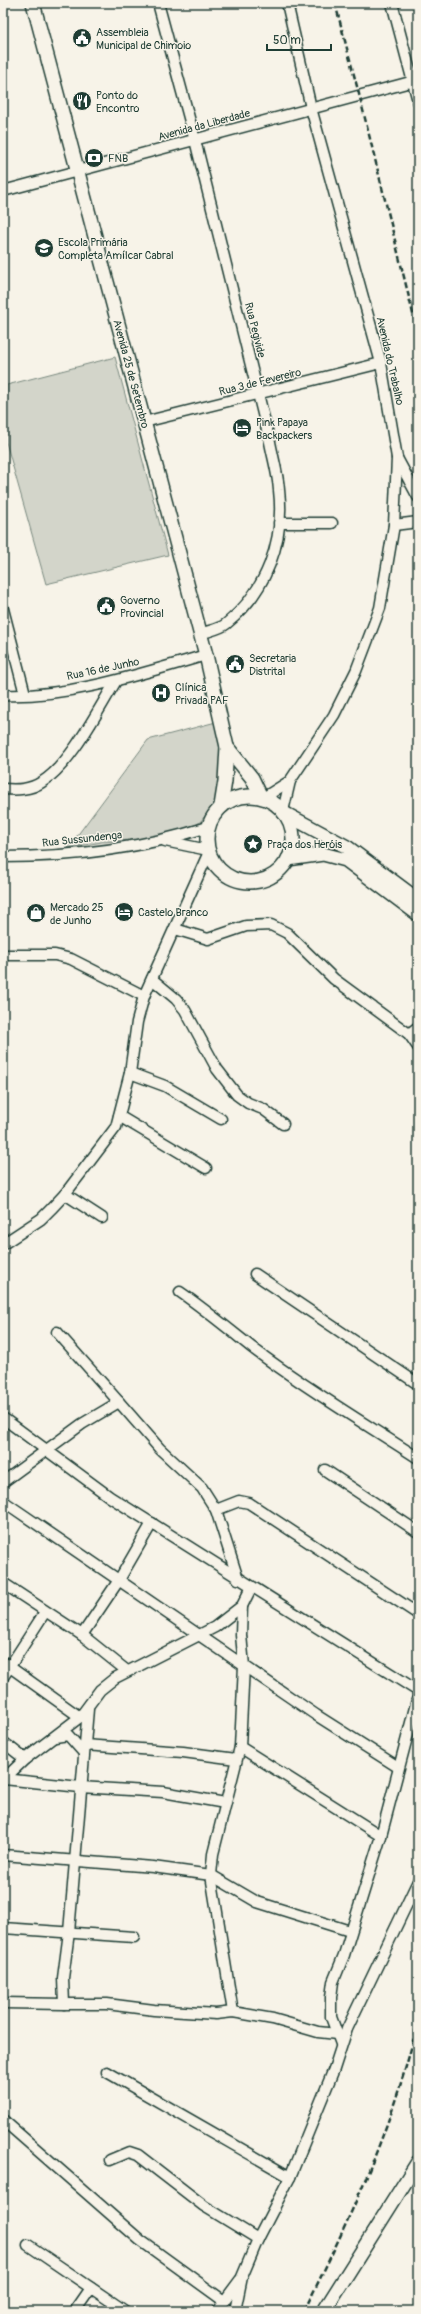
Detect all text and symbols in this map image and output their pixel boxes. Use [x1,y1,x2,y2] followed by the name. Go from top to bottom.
[96,26,191,52] place label: Assembleia Municipal de Chimoio
[267,26,331,52] scale bar
[71,27,93,49] public building icon: Assembleia Municipal de Chimoio
[273,33,301,48] text: 50 m
[96,89,140,115] place label: Ponto do Encontro
[71,90,93,112] restaurant icon: Ponto do Encontro
[157,106,252,144] street label: Avenida da Liberdade
[83,147,105,169] bank icon: FNB
[108,152,128,165] place label: FNB
[58,236,174,262] place label: Escola Primária Completa Amílcar Cabral
[33,237,55,259] school or university icon: Escola Primária Completa Amílcar Cabral
[242,301,268,360] street label: Rua Pegivide
[374,316,406,406] street label: Avenida do Trabalho
[110,318,152,430] street label: Avenida 25 de Setembro
[218,366,302,398] street label: Rua 3 de Fevereiro
[256,416,312,442] place label: Pink Papaya Backpackers
[231,417,253,439] hotel icon: Pink Papaya Backpackers
[120,594,164,620] place label: Governo Provincial
[95,595,117,617] public building icon: Governo Provincial
[249,652,296,678] place label: Secretaria Distrital
[224,653,246,675] public building icon: Secretaria Distrital
[66,655,141,683] street label: Rua 16 de Junho
[175,681,229,707] place label: Clínica Privada PAF
[150,682,172,704] hospital icon: Clínica Privada PAF
[41,828,123,850] street label: Rua Sussundenga
[242,833,264,855] place icon: Praça dos Heróis
[267,838,342,851] place label: Praça dos Heróis
[50,901,104,927] place label: Mercado 25 de Junho
[113,901,135,923] hotel icon: Castelo Branco
[25,902,47,924] shop icon: Mercado 25 de Junho
[138,906,208,919] place label: Castelo Branco

